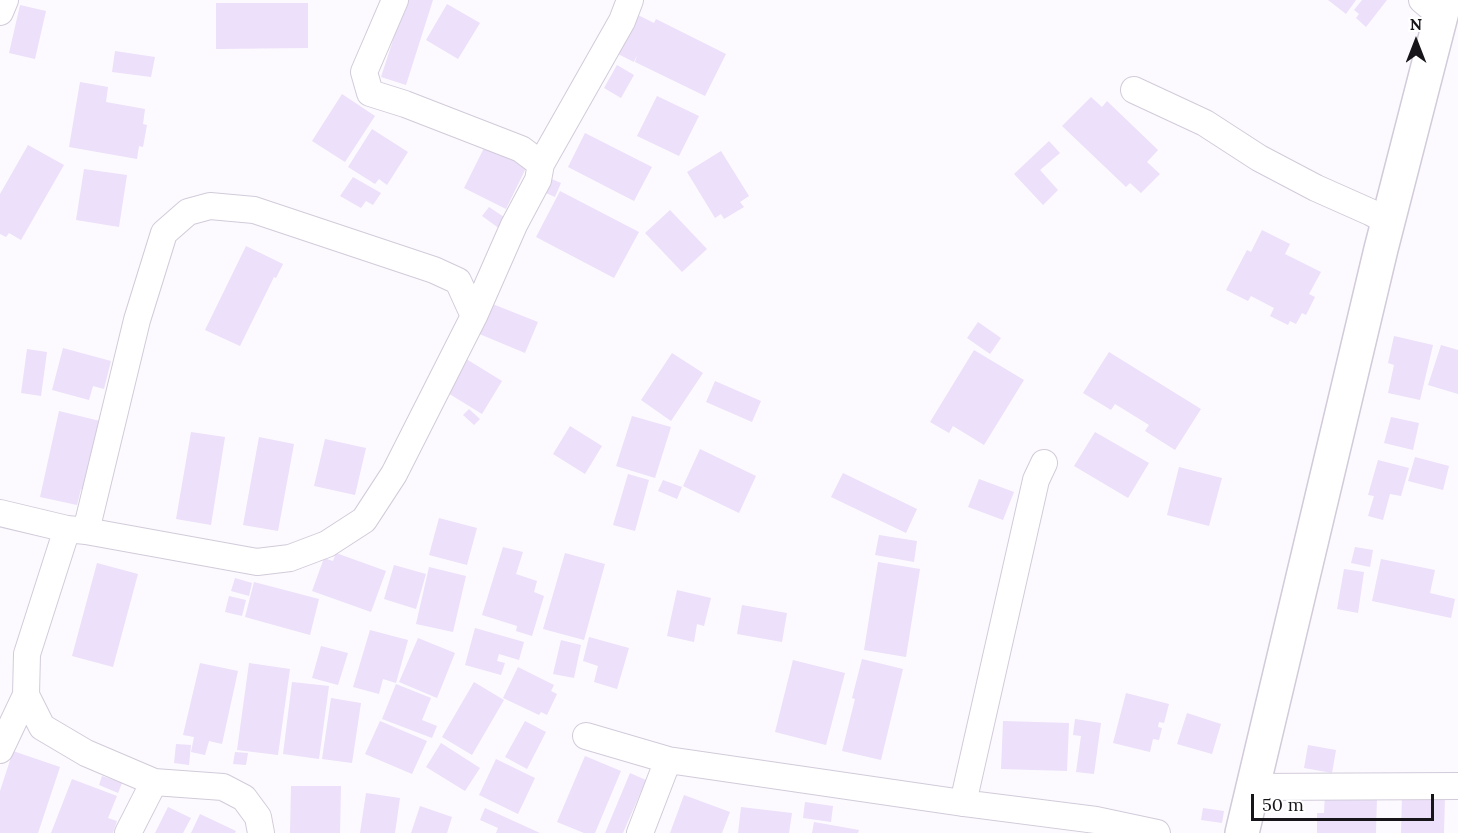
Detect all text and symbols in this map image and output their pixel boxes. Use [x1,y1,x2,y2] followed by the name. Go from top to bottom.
[1386,12,1446,72] north arrow
[1410,14,1422,34] text: N
[1254,782,1437,820] scale bar
[1262,793,1304,816] text: 50 m

